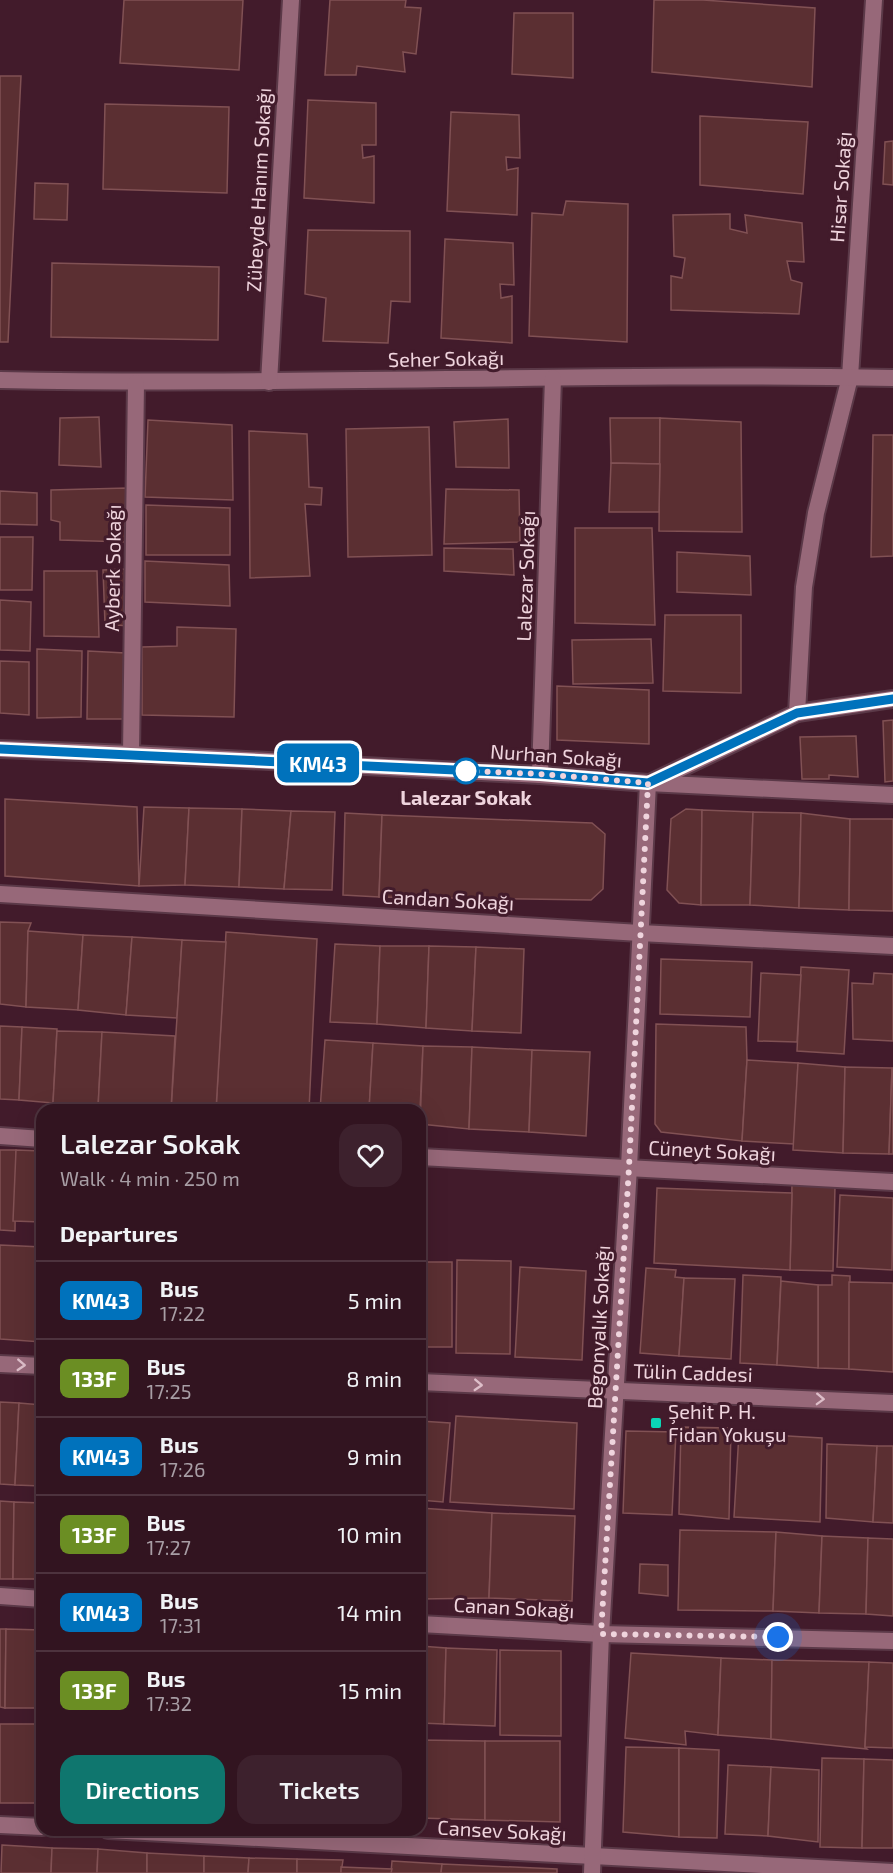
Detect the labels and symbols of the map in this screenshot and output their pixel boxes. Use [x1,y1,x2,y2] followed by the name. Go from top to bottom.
[241,87,275,293] street label: Zübeyde Hanım Sokağı
[824,131,856,243] street label: Hisar Sokağı
[388,345,504,371] street label: Seher Sokağı
[99,504,125,632] street label: Ayberk Sokağı
[511,510,539,642] street label: Lalezar Sokağı
[489,738,623,772] street label: Nurhan Sokağı
[276,744,360,783] line badge: KM43
[453,758,479,784] marker: Lalezar Sokak
[400,785,533,809] place label: Lalezar Sokak
[381,884,515,914] street label: Candan Sokağı
[648,1135,776,1165] street label: Cüneyt Sokağı
[582,1244,614,1409] street label: Begonyalık Sokağı
[17,1358,26,1371] one-way arrow
[633,1358,753,1386] street label: Tülin Caddesi
[474,1378,483,1391] one-way arrow
[816,1393,825,1406] one-way arrow
[668,1399,786,1447] place label: Şehit P. H. Fidan Yokuşu
[649,1416,663,1430] marker: Şehit P. H. Fidan Yokuşu
[453,1592,575,1622] street label: Canan Sokağı
[763,1622,793,1652] your location
[437,1815,567,1845] street label: Cansev Sokağı

